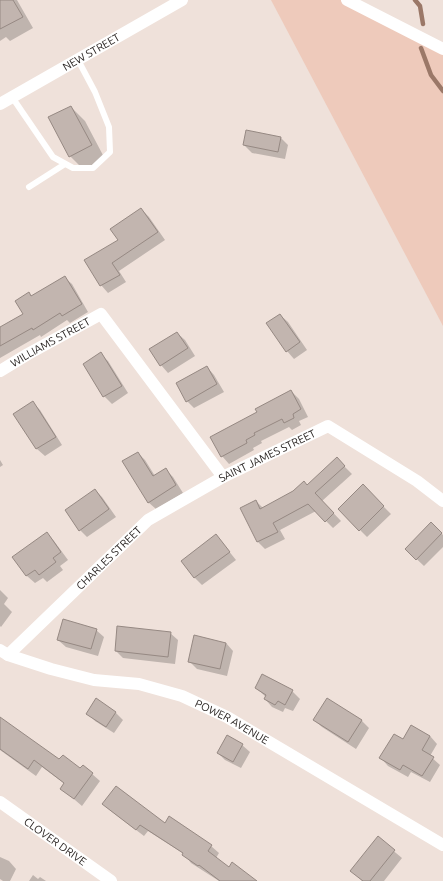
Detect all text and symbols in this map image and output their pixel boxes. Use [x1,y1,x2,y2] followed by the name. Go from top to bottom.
[60,31,122,73] street label: NEW STREET
[8,315,92,369] street label: WILLIAMS STREET
[217,427,317,484] street label: SAINT JAMES STREET
[74,524,144,592] street label: CHARLES STREET
[193,697,271,746] street label: POWER AVENUE
[22,815,89,868] street label: CLOVER DRIVE

